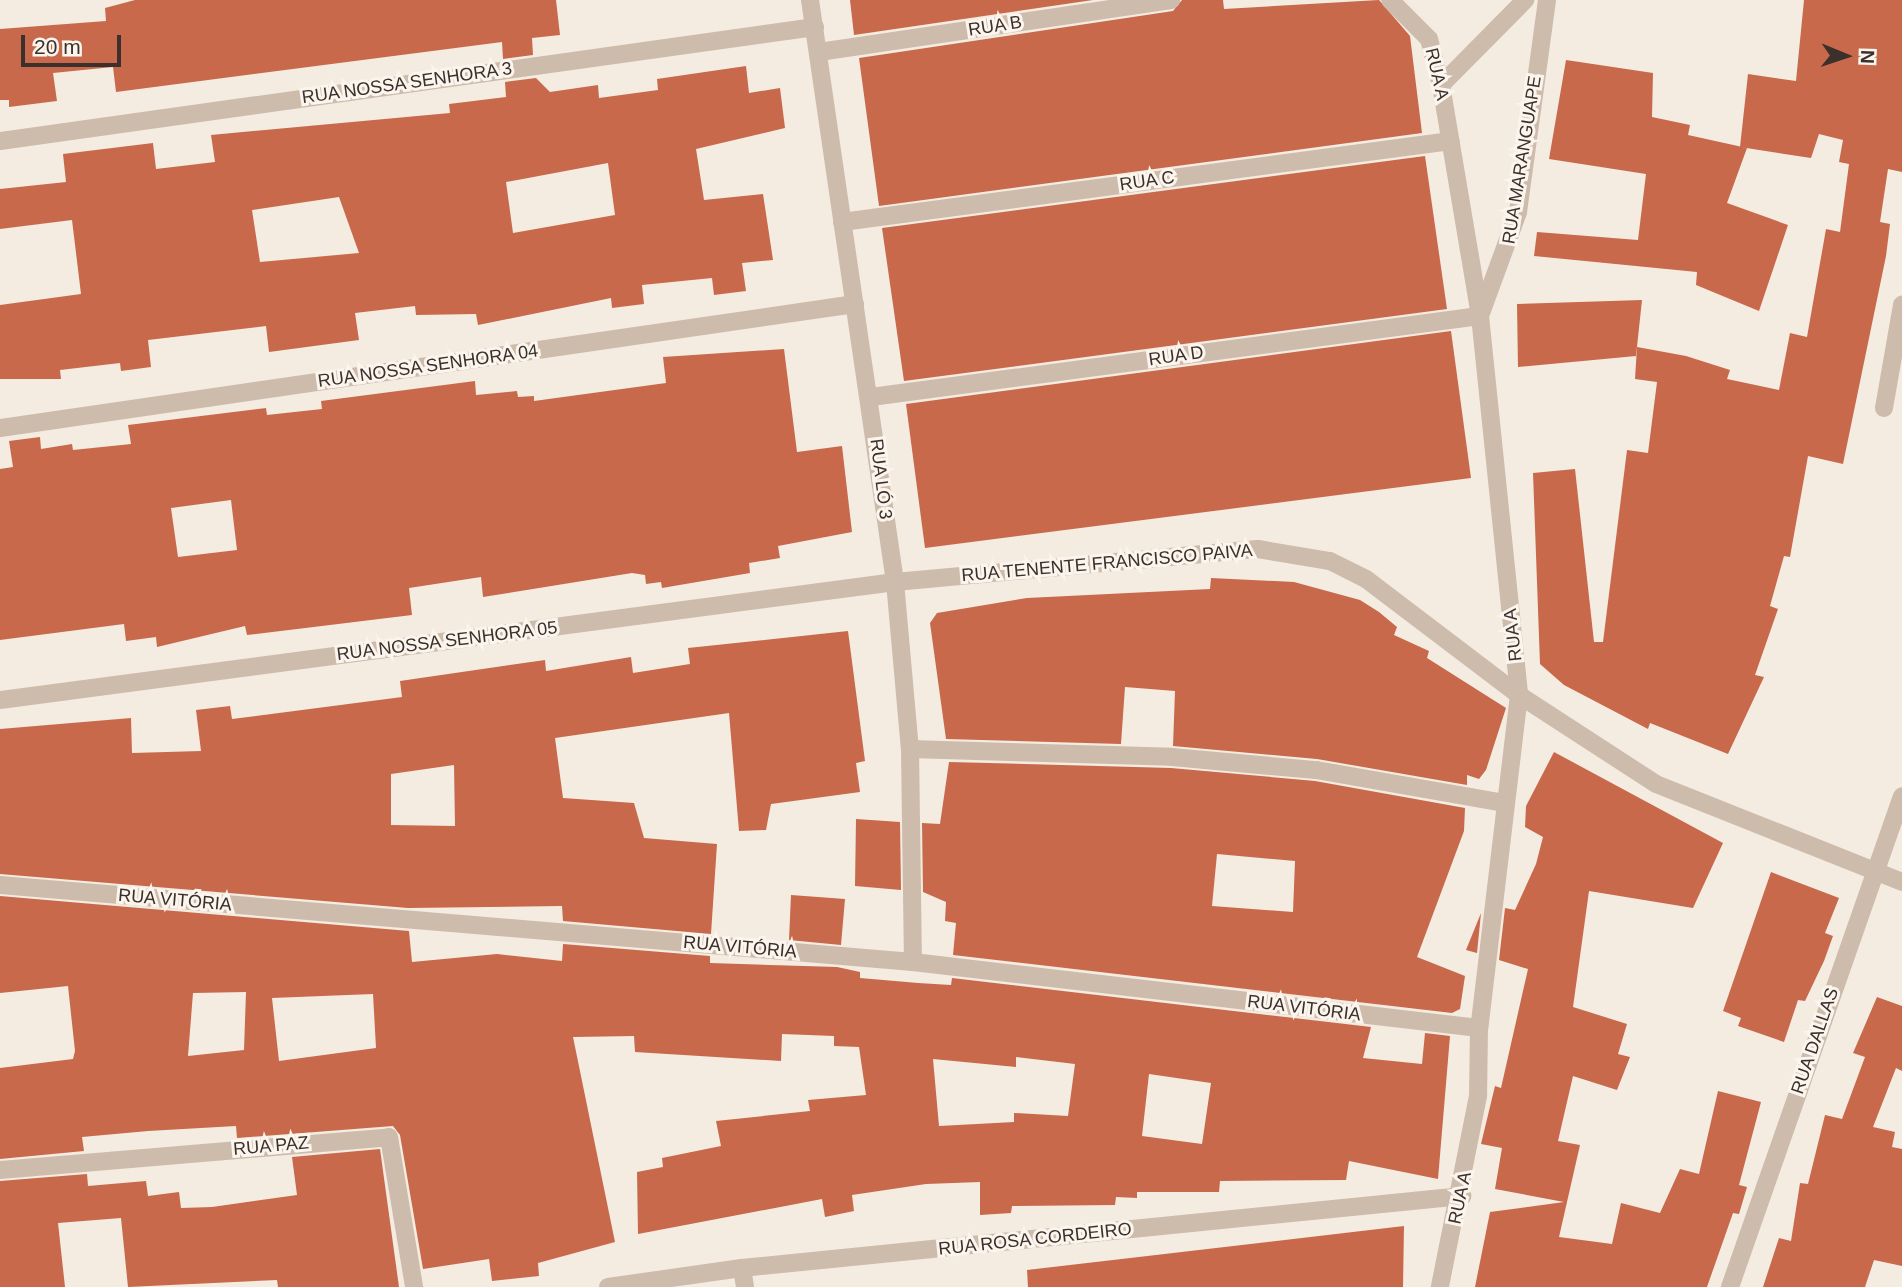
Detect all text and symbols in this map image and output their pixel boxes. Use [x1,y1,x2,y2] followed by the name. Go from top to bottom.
[966,11,1024,41] street label: RUA B
[24,21,124,65] scale bar
[1811,21,1881,91] north arrow
[34,35,81,58] text: 20 m
[1420,45,1454,103] street label: RUA A
[1857,50,1878,64] text: N
[299,57,515,109] street label: RUA NOSSA SENHORA 3
[1498,74,1546,246] street label: RUA MARANGUAPE
[1118,166,1176,196] street label: RUA C
[315,340,541,392] street label: RUA NOSSA SENHORA 04
[1147,341,1205,371] street label: RUA D
[865,437,897,521] street label: RUA LÓ 3
[960,539,1254,587] street label: RUA TENENTE FRANCISCO PAIVA
[1499,607,1527,663] street label: RUA A
[334,617,560,665] street label: RUA NOSSA SENHORA 05
[117,884,233,916] street label: RUA VITÓRIA
[682,931,798,963] street label: RUA VITÓRIA
[1787,985,1843,1097] street label: RUA DALLAS
[1246,990,1362,1026] street label: RUA VITÓRIA
[232,1132,310,1160] street label: RUA PAZ
[1444,1169,1476,1227] street label: RUA A
[936,1218,1134,1260] street label: RUA ROSA CORDEIRO

